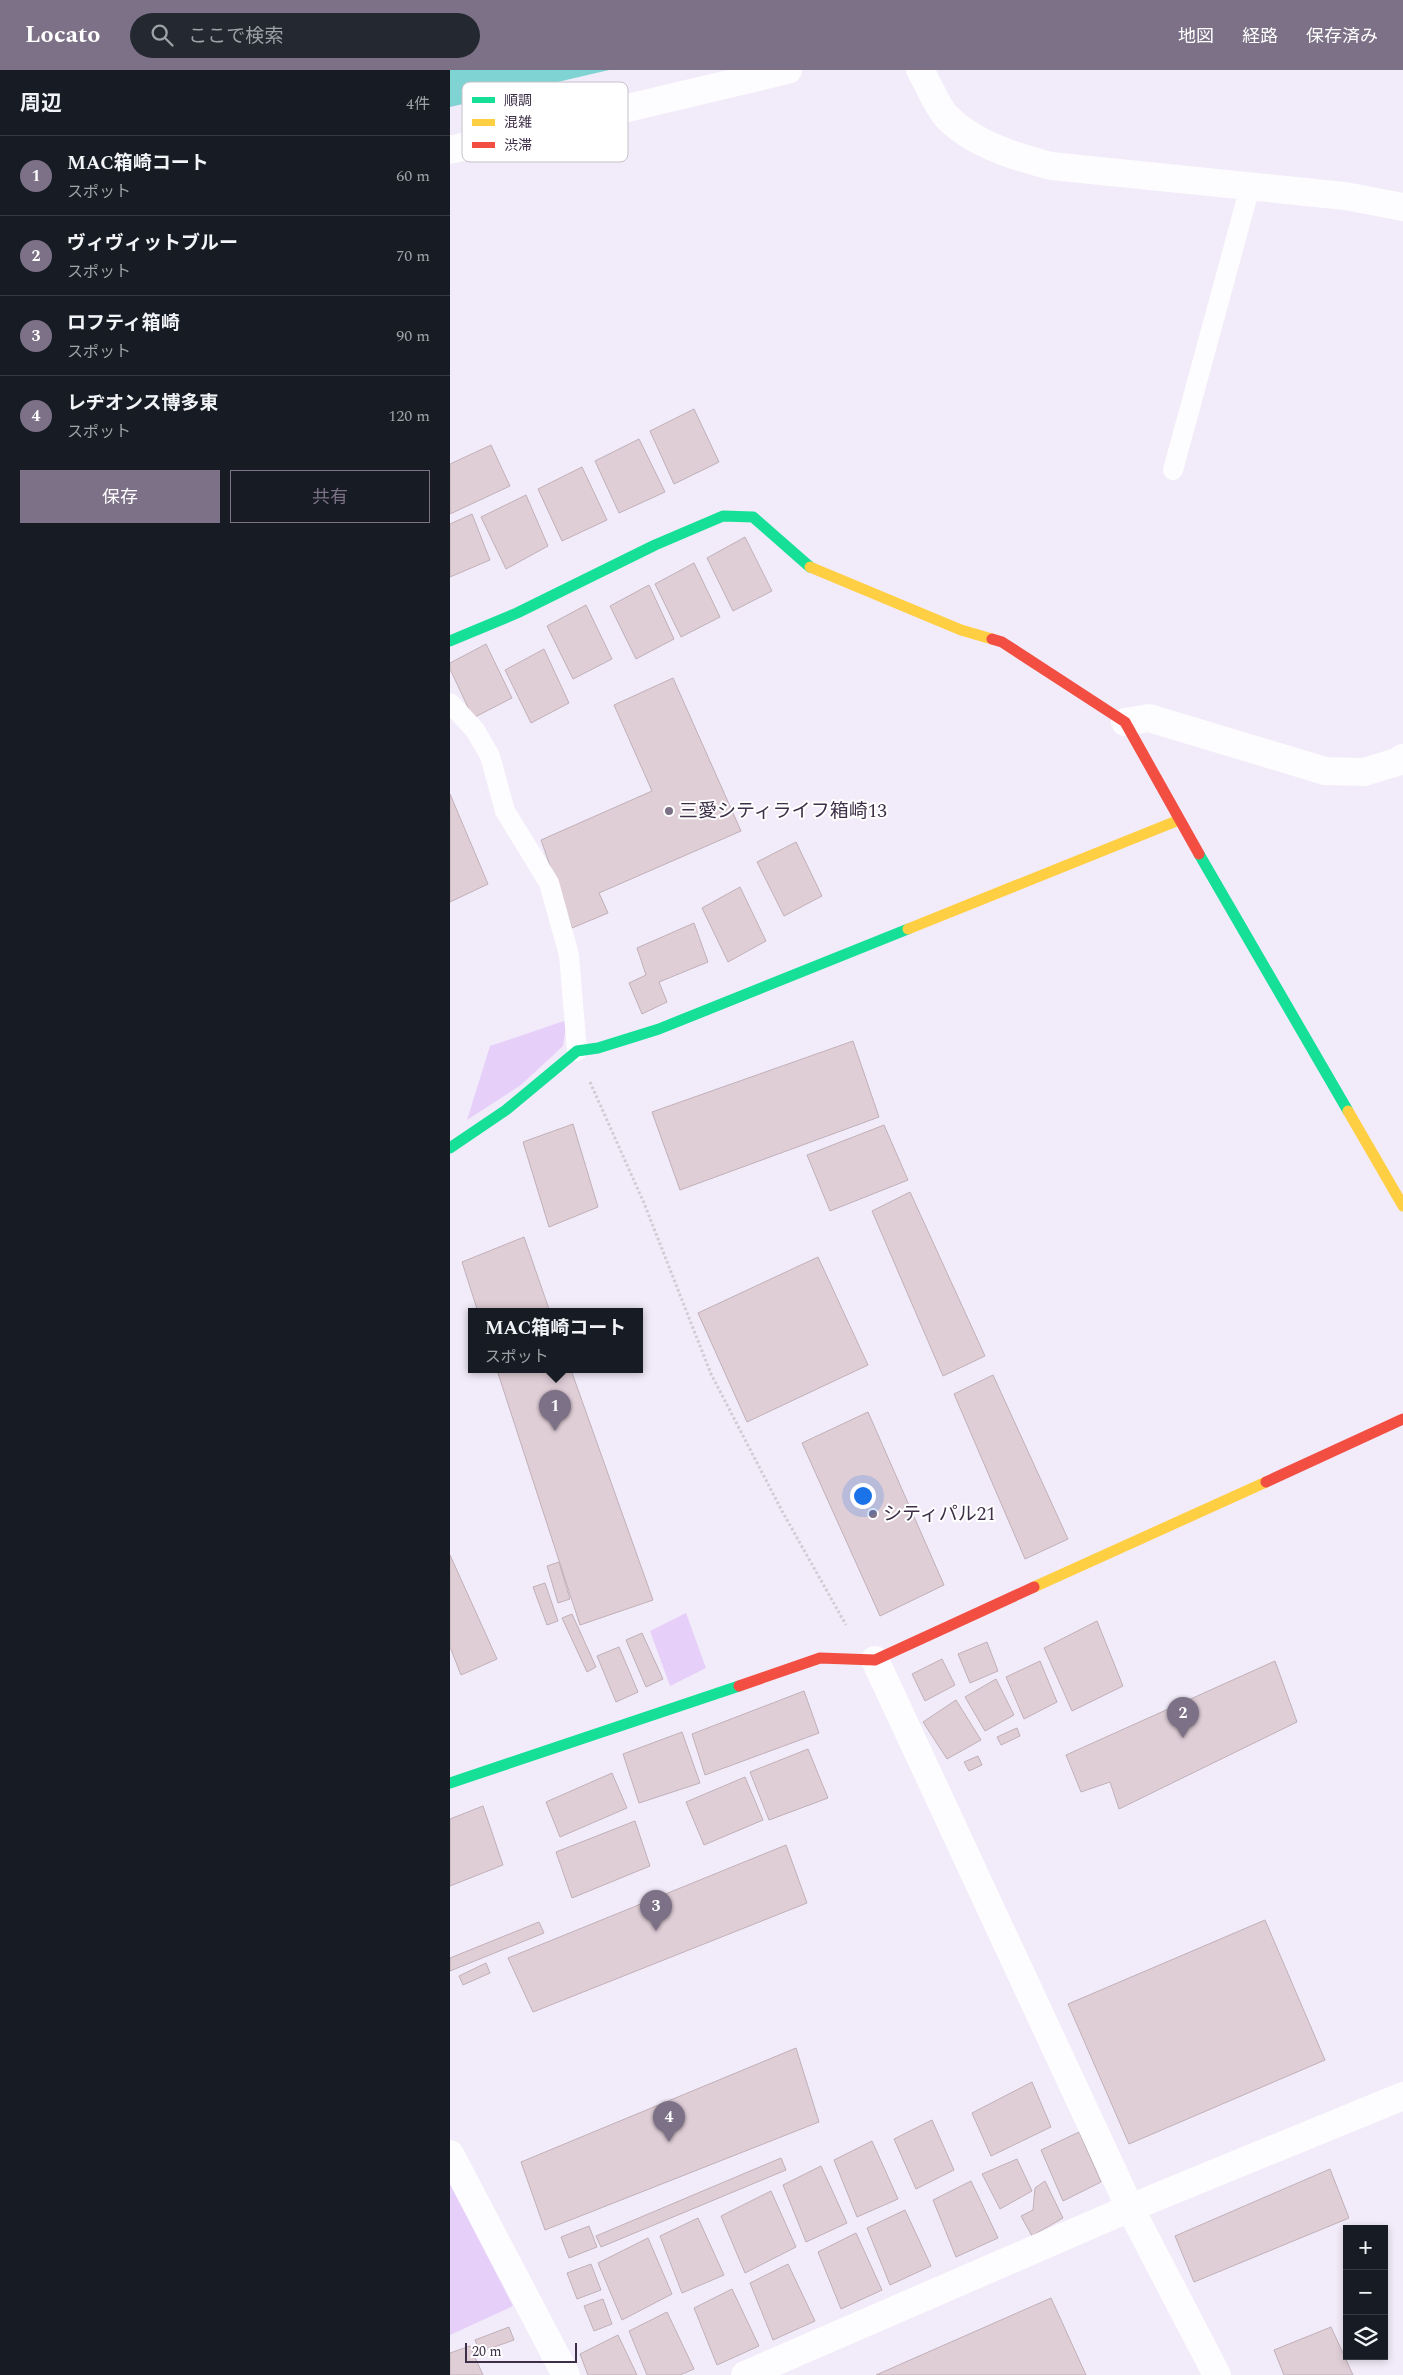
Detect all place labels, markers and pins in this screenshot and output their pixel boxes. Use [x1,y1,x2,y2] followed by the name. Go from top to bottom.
[679,797,887,826] place label: 三愛シティライフ箱崎13
[663,805,675,817] marker: 三愛シティライフ箱崎13
[539,1390,571,1431] pin: 1
[883,1500,996,1529] place label: シティパル21
[867,1508,879,1520] marker: シティパル21
[1167,1697,1199,1738] pin: 2
[640,1890,672,1931] pin: 3
[653,2101,685,2142] pin: 4

